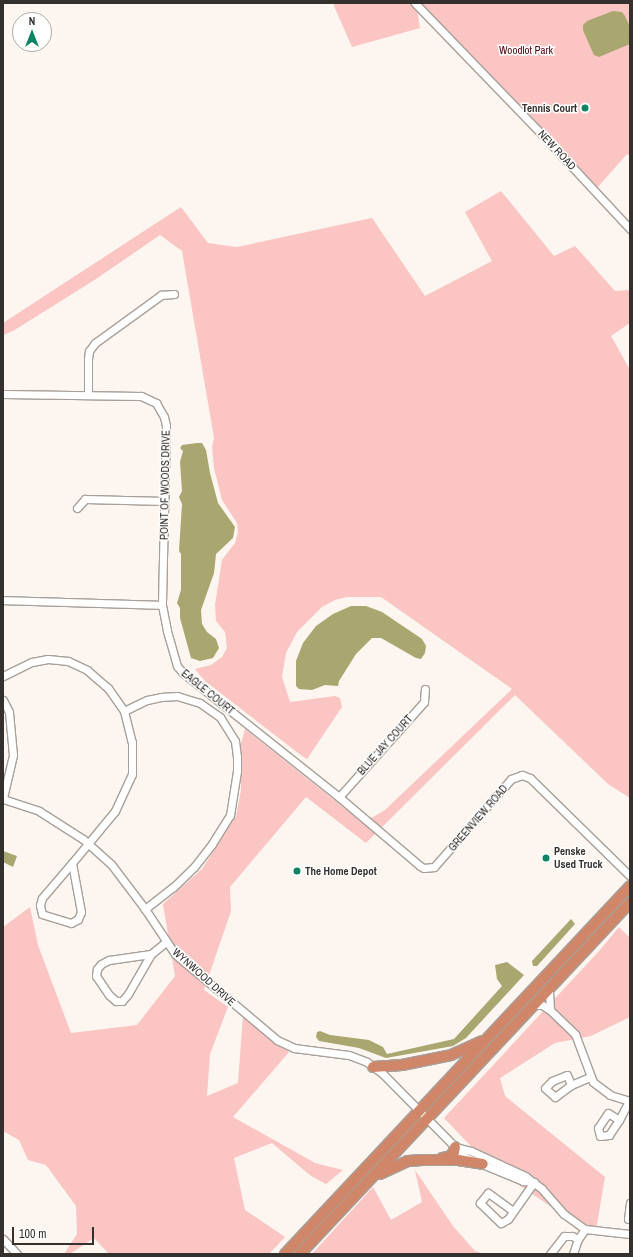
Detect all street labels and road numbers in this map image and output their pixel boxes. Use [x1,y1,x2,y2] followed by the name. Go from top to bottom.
[535,127,579,173] street label: NEW ROAD
[157,430,173,540] street label: POINT OF WOODS DRIVE
[179,667,237,717] street label: EAGLE COURT
[355,712,415,778] street label: BLUE JAY COURT
[446,782,510,854] street label: GREENVIEW ROAD
[170,945,238,1009] street label: WYNWOOD DRIVE

